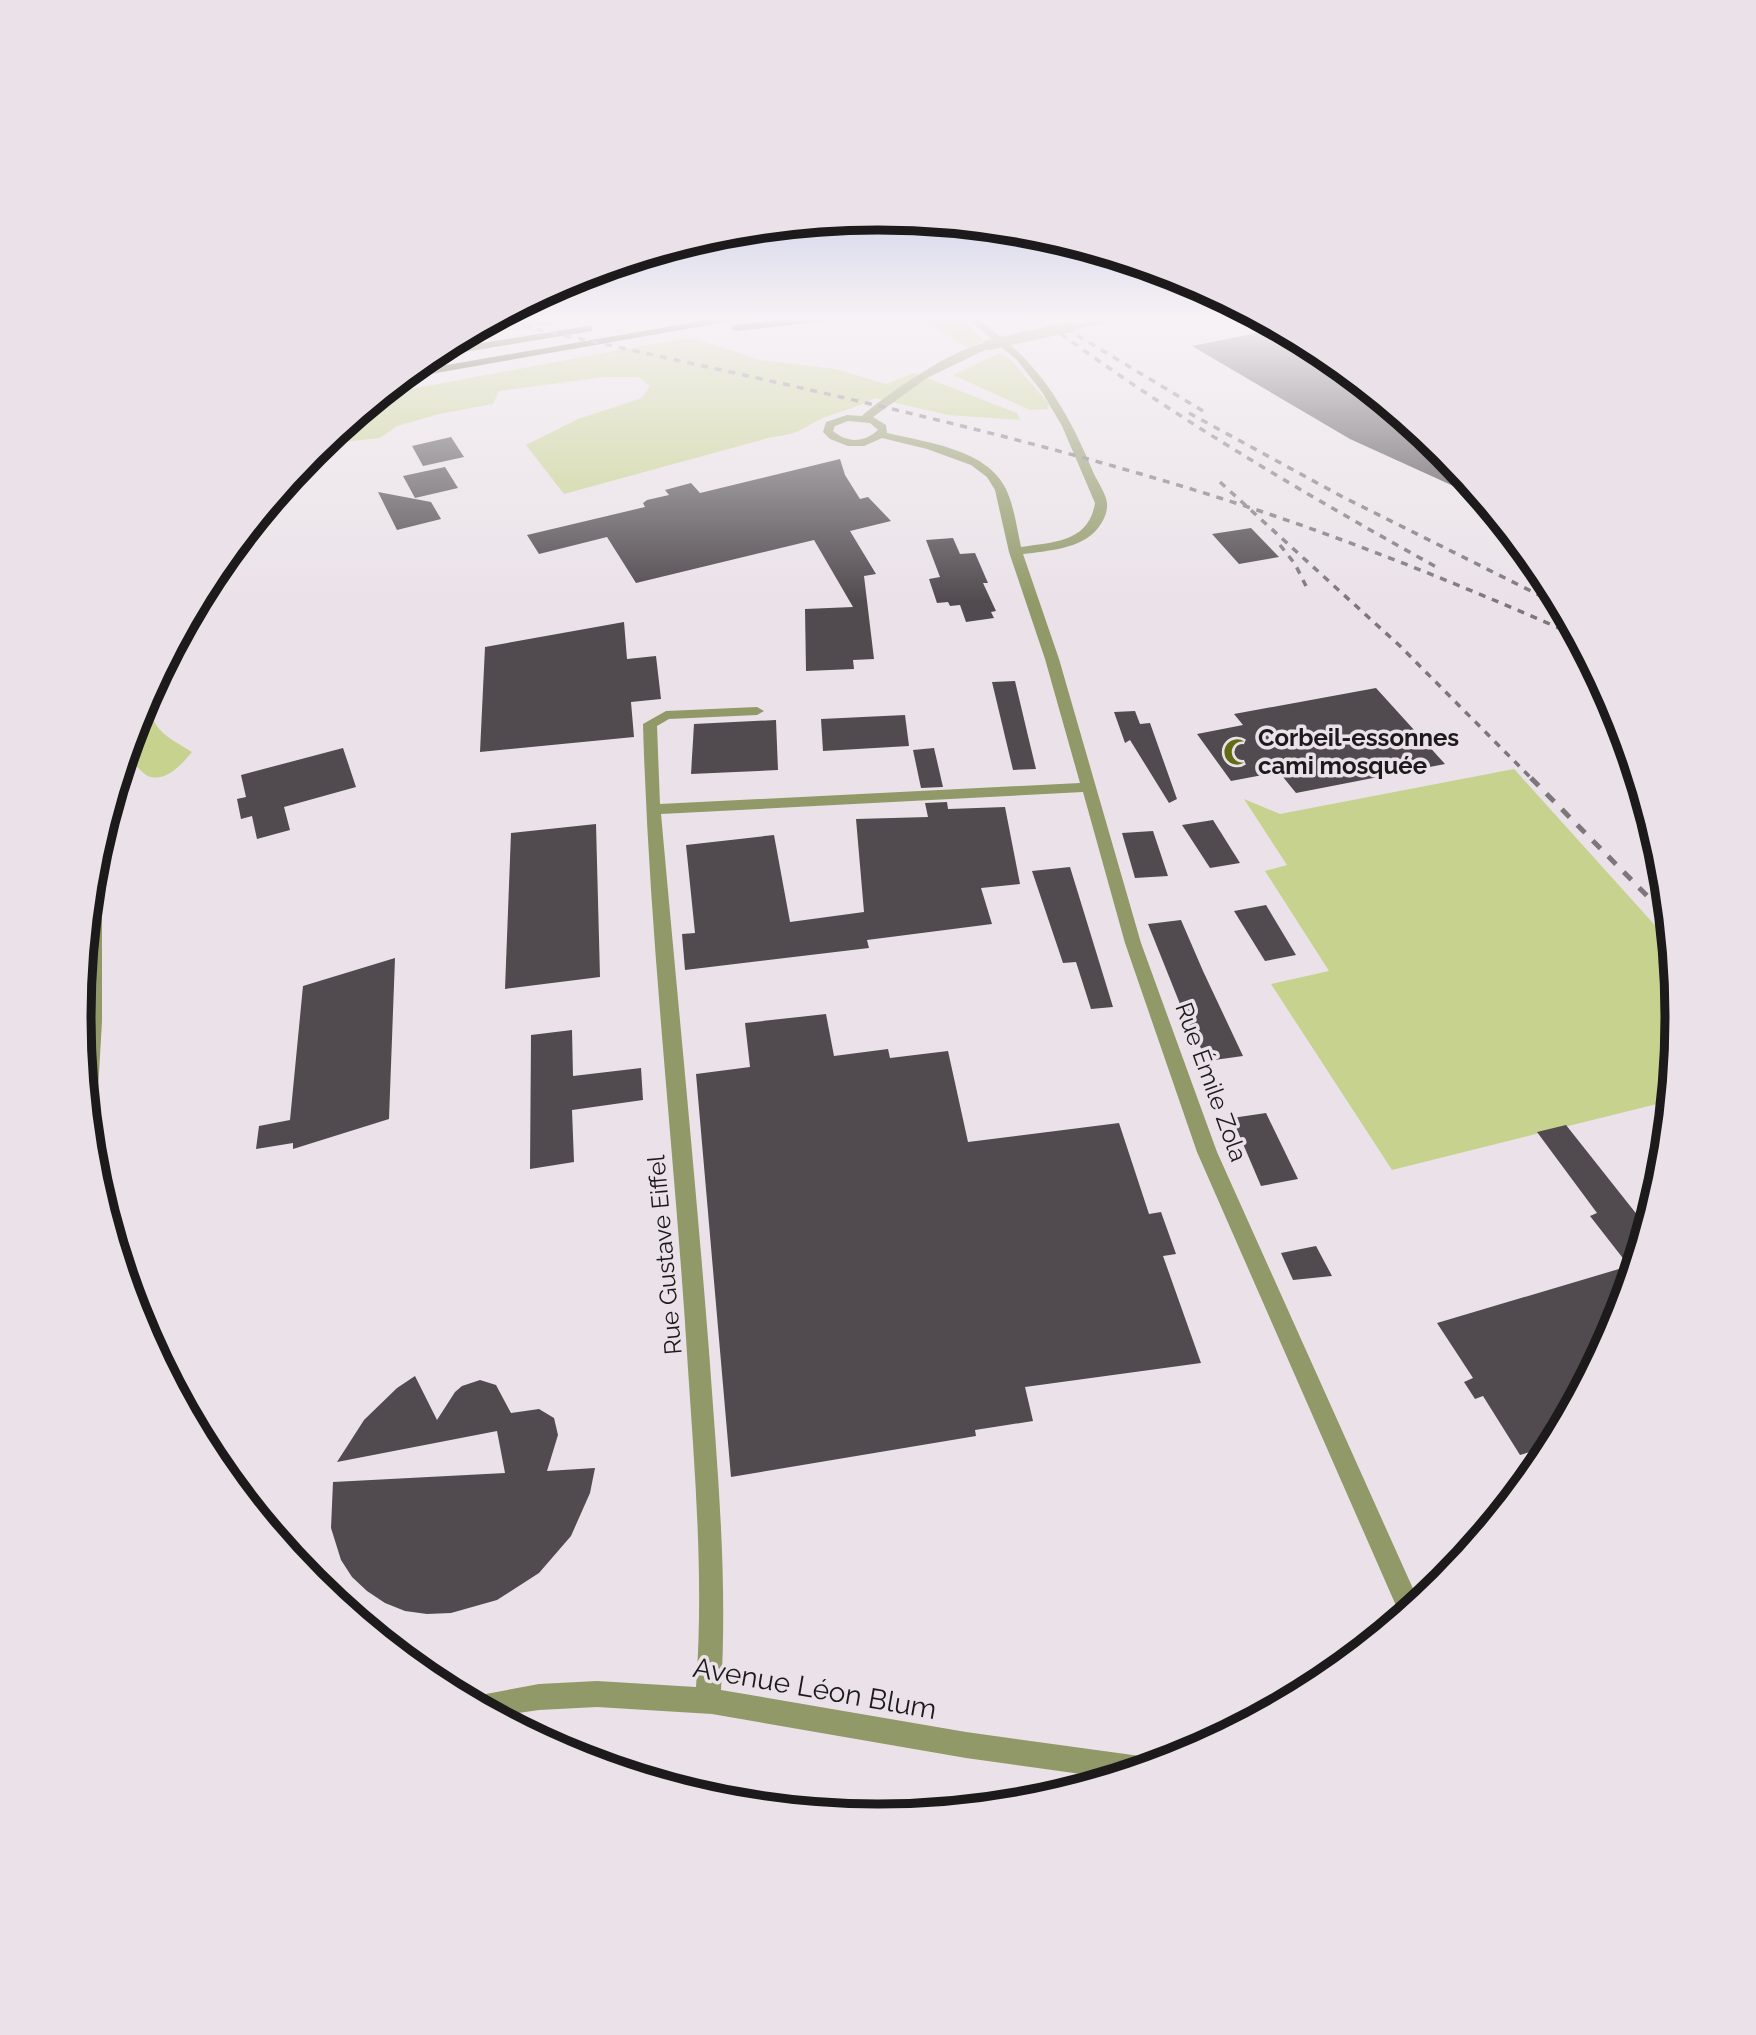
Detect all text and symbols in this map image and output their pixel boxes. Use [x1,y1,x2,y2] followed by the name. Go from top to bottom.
[1258,723,1459,780] place label: Corbeil-essonnes cami mosquée
[1222,737,1252,767] mosque icon: Corbeil-essonnes cami mosquée
[1169,998,1254,1165] street label: Rue Émile Zola
[641,1154,688,1356] street label: Rue Gustave Eiffel
[691,1651,939,1726] street label: Avenue Léon Blum

